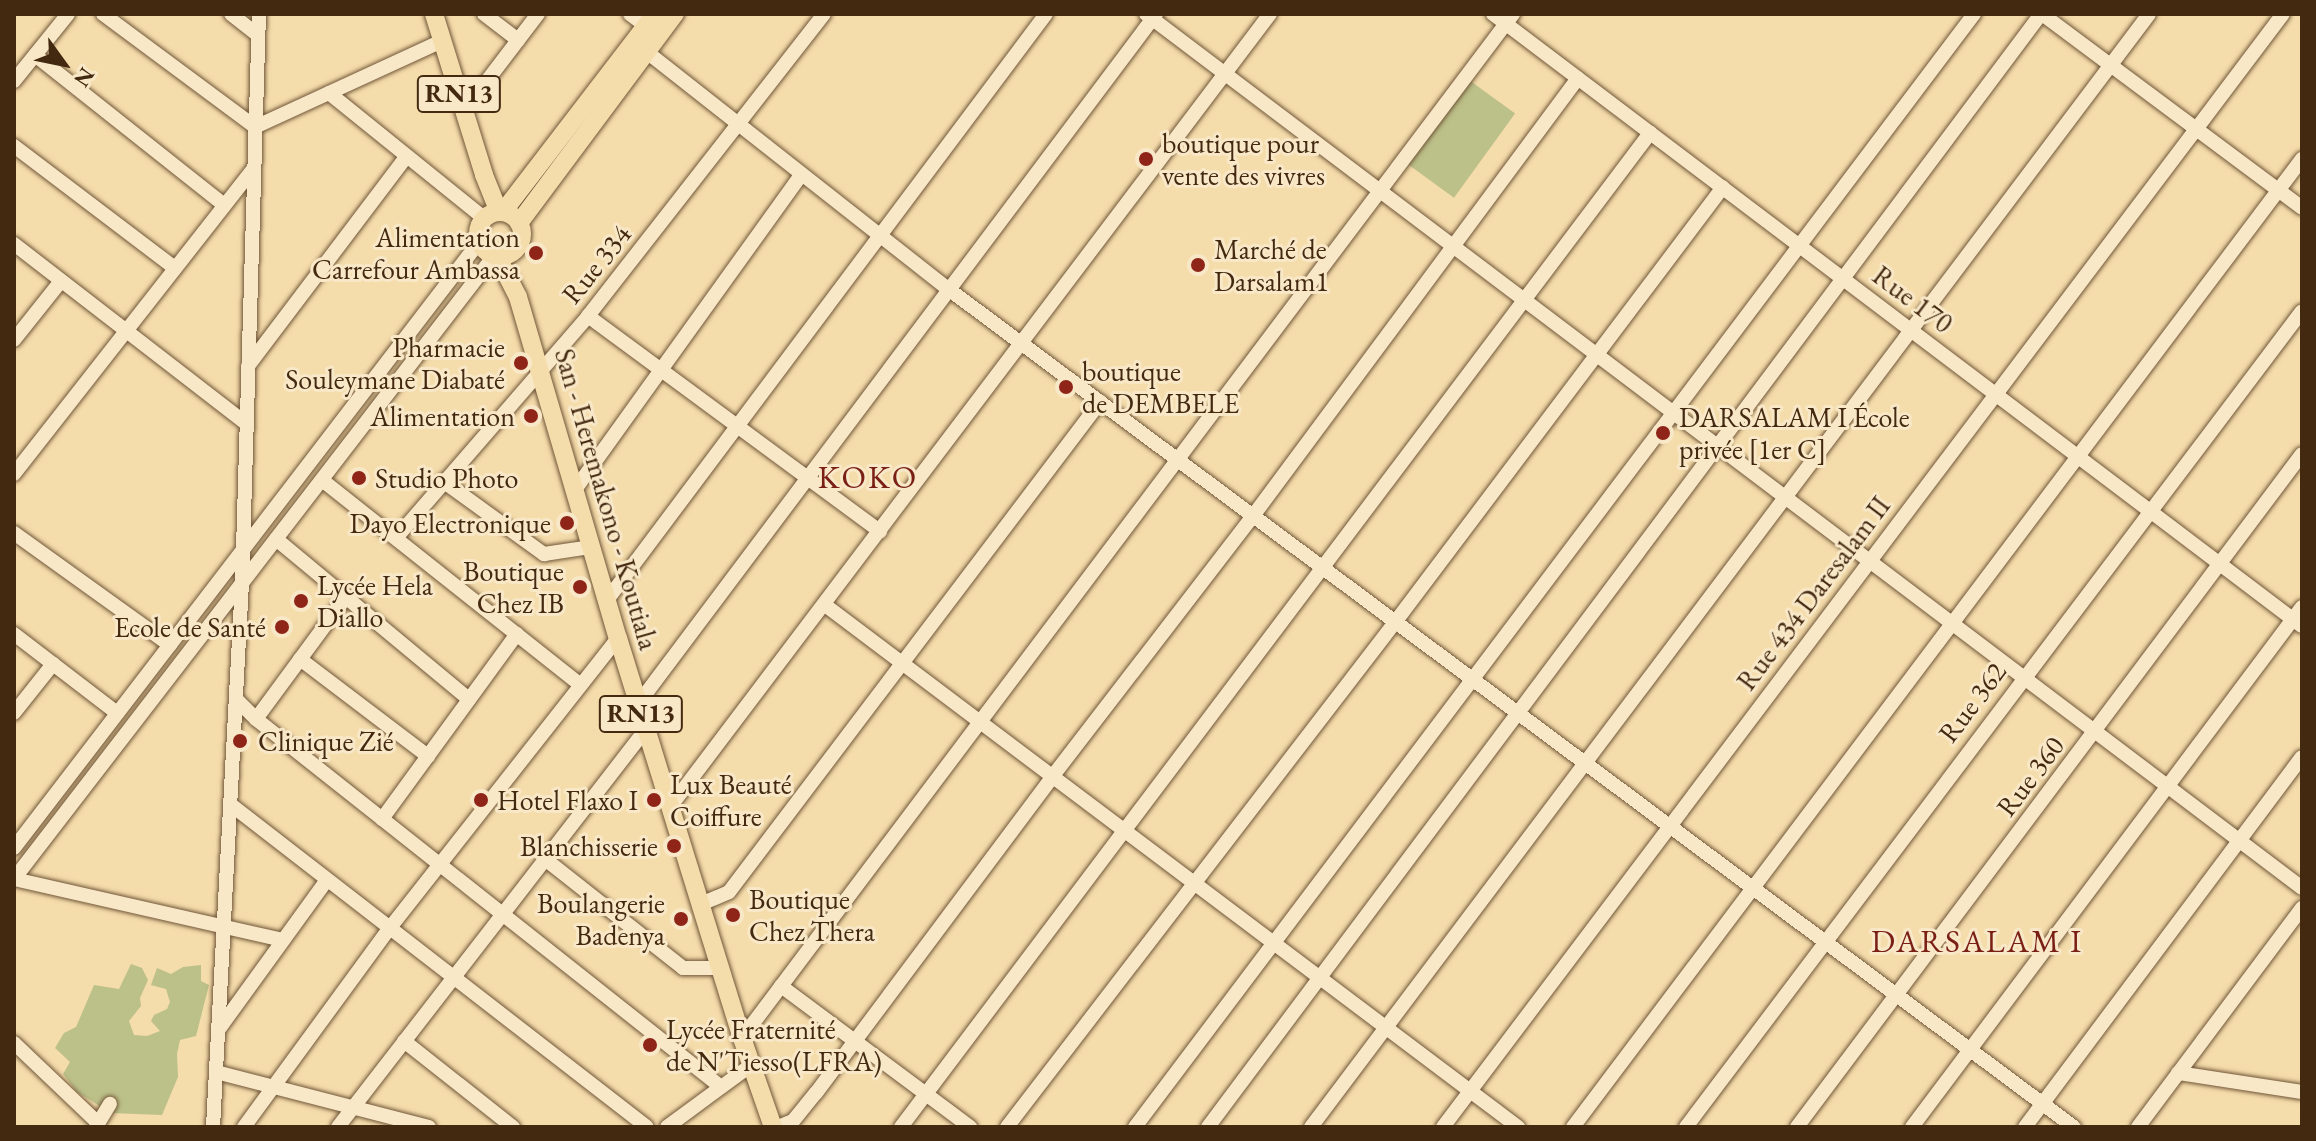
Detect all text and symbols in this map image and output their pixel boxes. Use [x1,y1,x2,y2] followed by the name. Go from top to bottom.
[24,24,104,104] north arrow
[68,62,102,93] text: N
[415,72,503,116] road number: RN13
[1162,126,1325,192] place label: boutique pour vente des vivres
[1137,150,1155,168] marker: boutique pour vente des vivres
[554,218,638,310] street label: Rue 334
[312,220,520,286] place label: Alimentation Carrefour Ambassa
[1214,232,1329,298] place label: Marché de Darsalam1
[527,244,545,262] marker: Alimentation Carrefour Ambassa
[1189,256,1207,274] marker: Marché de Darsalam1
[1866,258,1960,340] street label: Rue 170
[285,330,505,396] place label: Pharmacie Souleymane Diabaté
[548,345,666,653] street label: San - Heremakono - Koutiala
[512,354,530,372] marker: Pharmacie Souleymane Diabaté
[1082,354,1239,420] place label: boutique de DEMBELE
[1057,378,1075,396] marker: boutique de DEMBELE
[370,399,515,433] place label: Alimentation
[1679,400,1910,466] place label: DARSALAM I École privée [1er C]
[522,407,540,425] marker: Alimentation
[1654,424,1672,442] marker: DARSALAM I École privée [1er C]
[818,458,918,496] district label: KOKO
[375,461,518,495] place label: Studio Photo
[350,469,368,487] marker: Studio Photo
[1729,489,1897,697] street label: Rue 434 Daresalam II
[349,506,551,540] place label: Dayo Electronique
[558,514,576,532] marker: Dayo Electronique
[463,554,564,620] place label: Boutique Chez IB
[317,568,433,634] place label: Lycée Hela Diallo
[571,578,589,596] marker: Boutique Chez IB
[292,592,310,610] marker: Lycée Hela Diallo
[114,610,266,644] place label: Ecole de Santé
[273,618,291,636] marker: Ecole de Santé
[1931,655,2013,749] street label: Rue 362
[597,692,685,736] road number: RN13
[258,724,394,758] place label: Clinique Zié
[1989,729,2071,823] street label: Rue 360
[229,730,251,752] marker: Clinique Zié
[670,767,792,833] place label: Lux Beauté Coiffure
[497,783,638,817] place label: Hotel Flaxo I
[472,791,490,809] marker: Hotel Flaxo I
[645,791,663,809] marker: Lux Beauté Coiffure
[520,829,658,863] place label: Blanchisserie
[665,837,683,855] marker: Blanchisserie
[749,882,875,948] place label: Boutique Chez Thera
[537,886,665,952] place label: Boulangerie Badenya
[724,906,742,924] marker: Boutique Chez Thera
[672,910,690,928] marker: Boulangerie Badenya
[1871,922,2083,960] district label: DARSALAM I
[666,1012,882,1078] place label: Lycée Fraternité de N'Tiesso(LFRA)
[641,1036,659,1054] marker: Lycée Fraternité de N'Tiesso(LFRA)

